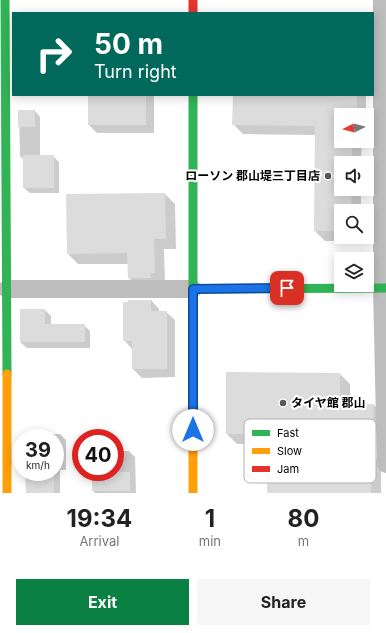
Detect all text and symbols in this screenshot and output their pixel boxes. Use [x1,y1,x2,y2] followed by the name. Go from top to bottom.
[94,27,163,61] text: 50 m
[28,28,80,80] icon: right
[94,61,177,82] text: Turn right
[334,108,374,148] north arrow
[334,108,374,292] map controls
[334,156,374,196] button: sound
[185,168,320,183] place label: ローソン 郡山堤三丁目店
[323,171,333,181] marker: ローソン 郡山堤三丁目店
[334,204,374,244] button: search
[334,252,374,292] button: layers
[270,271,304,305] pin
[276,277,298,299] icon: arrive
[291,395,365,410] place label: タイヤ館 郡山
[278,398,288,408] marker: タイヤ館 郡山
[172,409,214,451] position arrow
[244,419,376,483] legend
[277,426,299,440] text: Fast
[72,429,124,481] speed limit sign: 40
[25,438,51,462] text: 39
[277,444,302,458] text: Slow
[26,459,50,471] text: km/h
[277,462,299,476] text: Jam
[67,504,132,533] text: 19:34
[205,504,215,533] text: 1
[288,504,319,533] text: 80
[79,533,119,549] text: Arrival
[199,533,221,549] text: min
[298,533,309,549] text: m
[16,579,189,625] button: Exit
[197,579,370,625] button: Share

